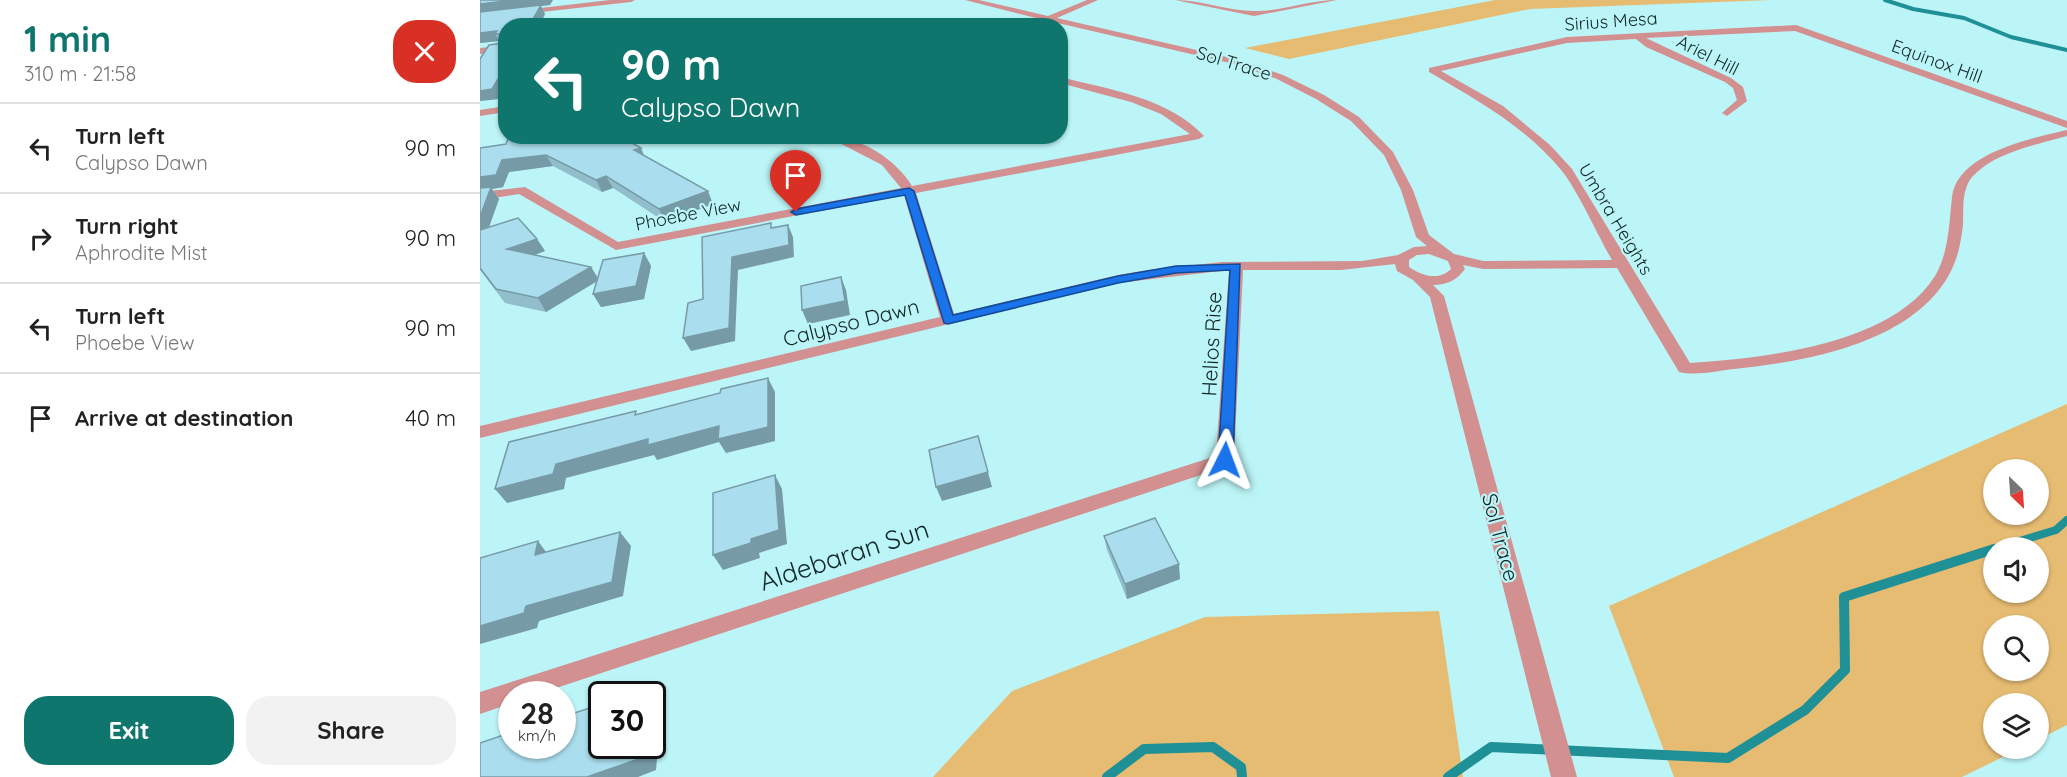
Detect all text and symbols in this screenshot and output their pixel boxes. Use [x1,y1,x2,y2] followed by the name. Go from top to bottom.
[1564,6,1658,36] street label: Sirius Mesa
[24,16,111,61] text: 1 min
[393,20,456,83] button: close
[1673,30,1743,80] street label: Ariel Hill
[1888,34,1986,88] street label: Equinox Hill
[621,38,721,91] text: 90 m
[1194,41,1274,85] street label: Sol Trace
[522,42,600,120] icon: left
[24,61,136,86] text: 310 m · 21:58
[621,90,800,124] text: Calypso Dawn
[75,122,165,150] text: Turn left
[24,132,57,165] icon: left
[405,134,456,162] text: 90 m
[75,150,208,175] text: Calypso Dawn
[770,150,821,212] pin
[779,159,812,192] icon: arrive
[1574,159,1658,279] street label: Umbra Heights
[633,192,743,236] street label: Phoebe View
[75,212,179,240] text: Turn right
[24,222,57,255] icon: right
[405,224,456,252] text: 90 m
[75,240,208,265] text: Aphrodite Mist
[1195,291,1227,397] street label: Helios Rise
[780,293,922,351] street label: Calypso Dawn
[75,302,165,330] text: Turn left
[24,312,57,345] icon: left
[405,314,456,342] text: 90 m
[75,330,194,355] text: Phoebe View
[24,402,57,435] icon: arrive
[75,404,293,432] text: Arrive at destination
[405,404,456,432] text: 40 m
[1193,428,1257,492] position arrow
[1983,459,2049,525] north arrow
[1983,459,2049,759] map controls
[1477,490,1525,584] street label: Sol Trace
[755,512,933,598] street label: Aldebaran Sun
[1983,537,2049,603] button: sound
[1983,615,2049,681] button: search
[588,681,666,759] speed limit sign: 30
[1983,693,2049,759] button: layers
[520,694,554,732] text: 28
[24,696,234,765] button: Exit
[246,696,456,765] button: Share
[518,726,556,745] text: km/h

